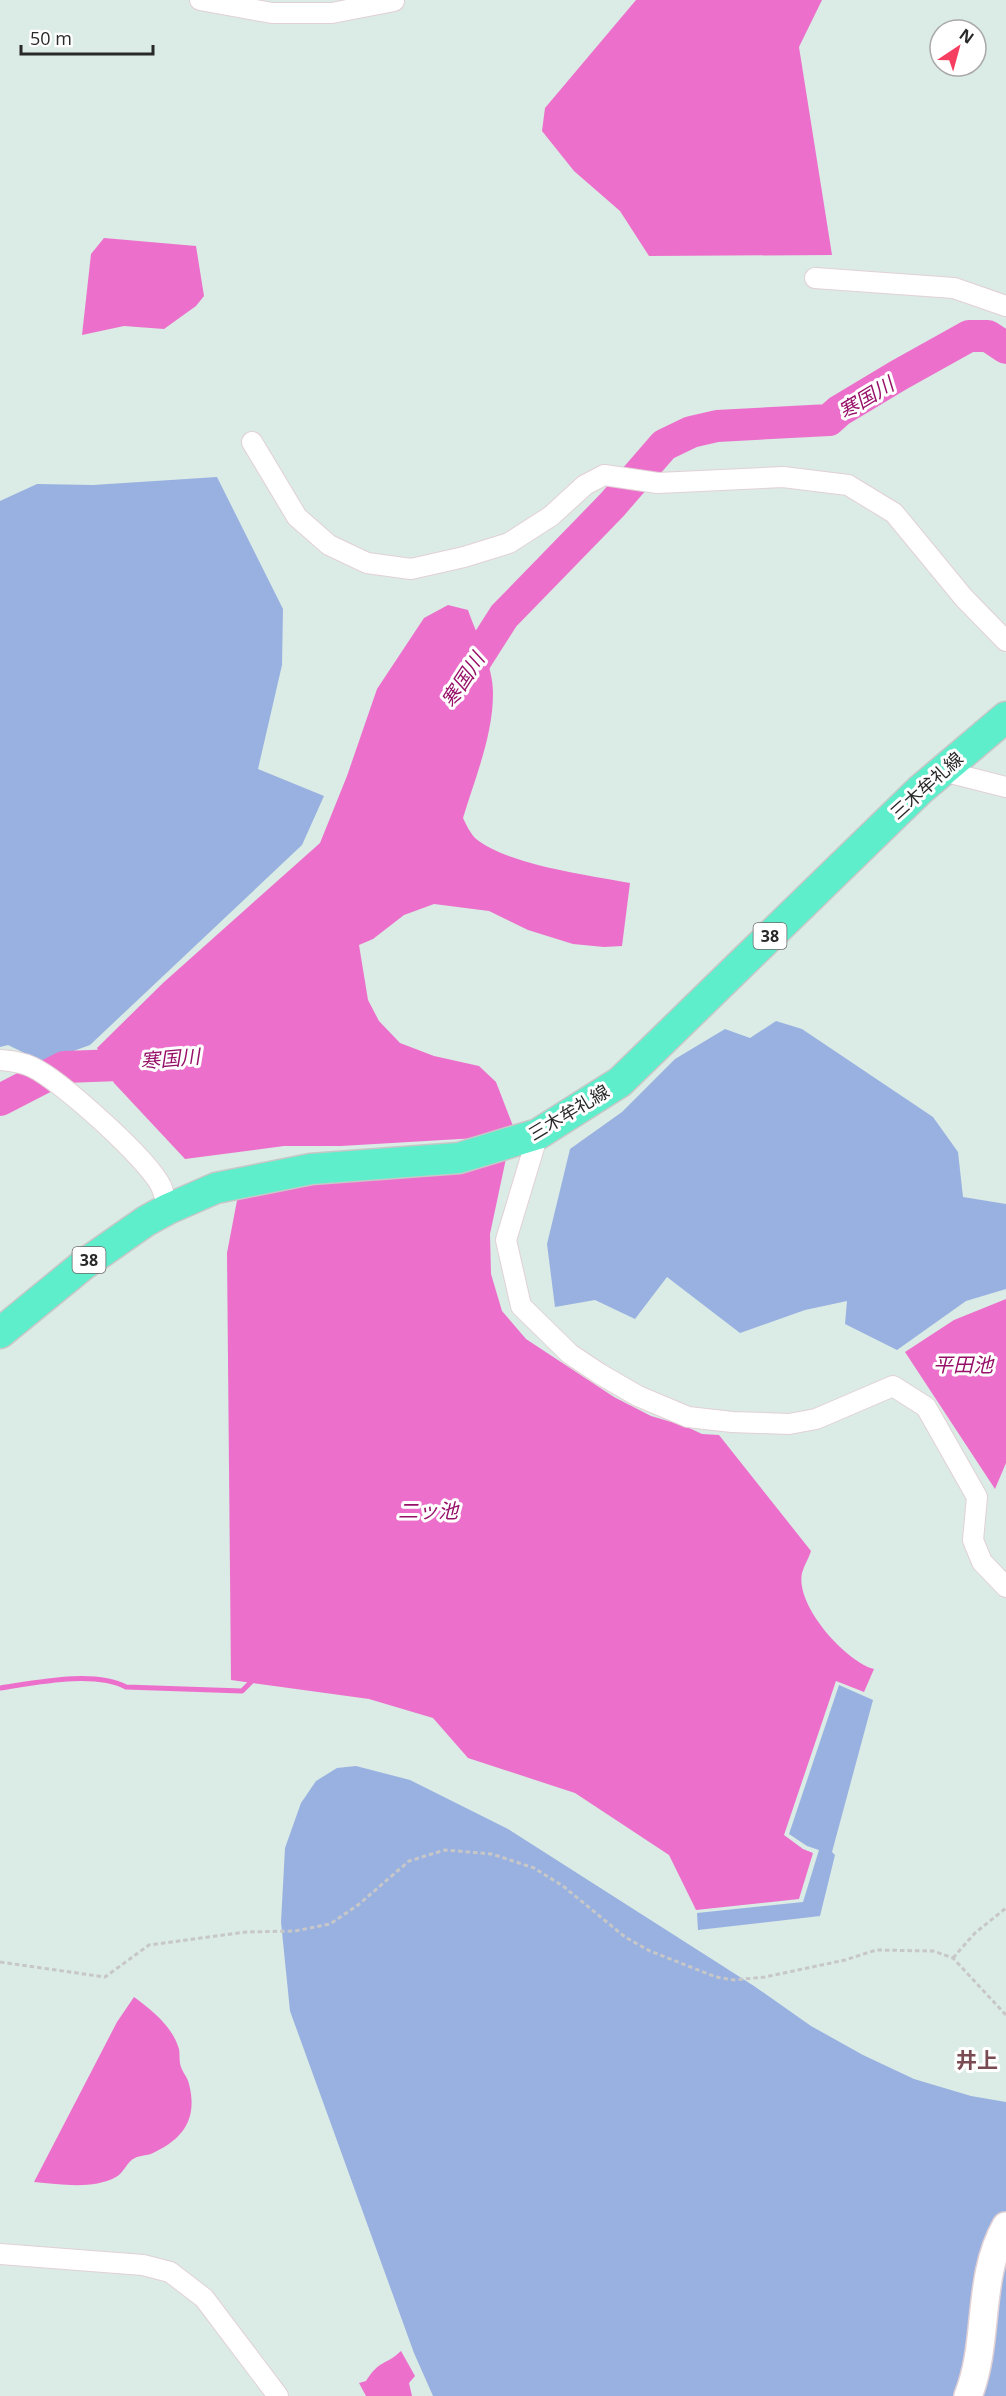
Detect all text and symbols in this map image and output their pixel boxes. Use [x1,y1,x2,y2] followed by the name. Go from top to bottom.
[21,18,153,56] scale bar
[928,18,988,78] north arrow
[955,23,979,49] text: N
[30,26,72,50] text: 50 m
[833,370,900,425] water label: 寒国川
[435,646,491,712] water label: 寒国川
[885,746,968,824] street label: 三木牟礼線
[754,923,786,949] road number: 38
[139,1042,203,1075] water label: 寒国川
[524,1079,613,1146] street label: 三木牟礼線
[72,1247,106,1273] road number: 38
[933,1351,995,1378] water label: 平田池
[398,1497,460,1524] water label: 二ッ池
[956,2046,998,2074] district label: 井上

